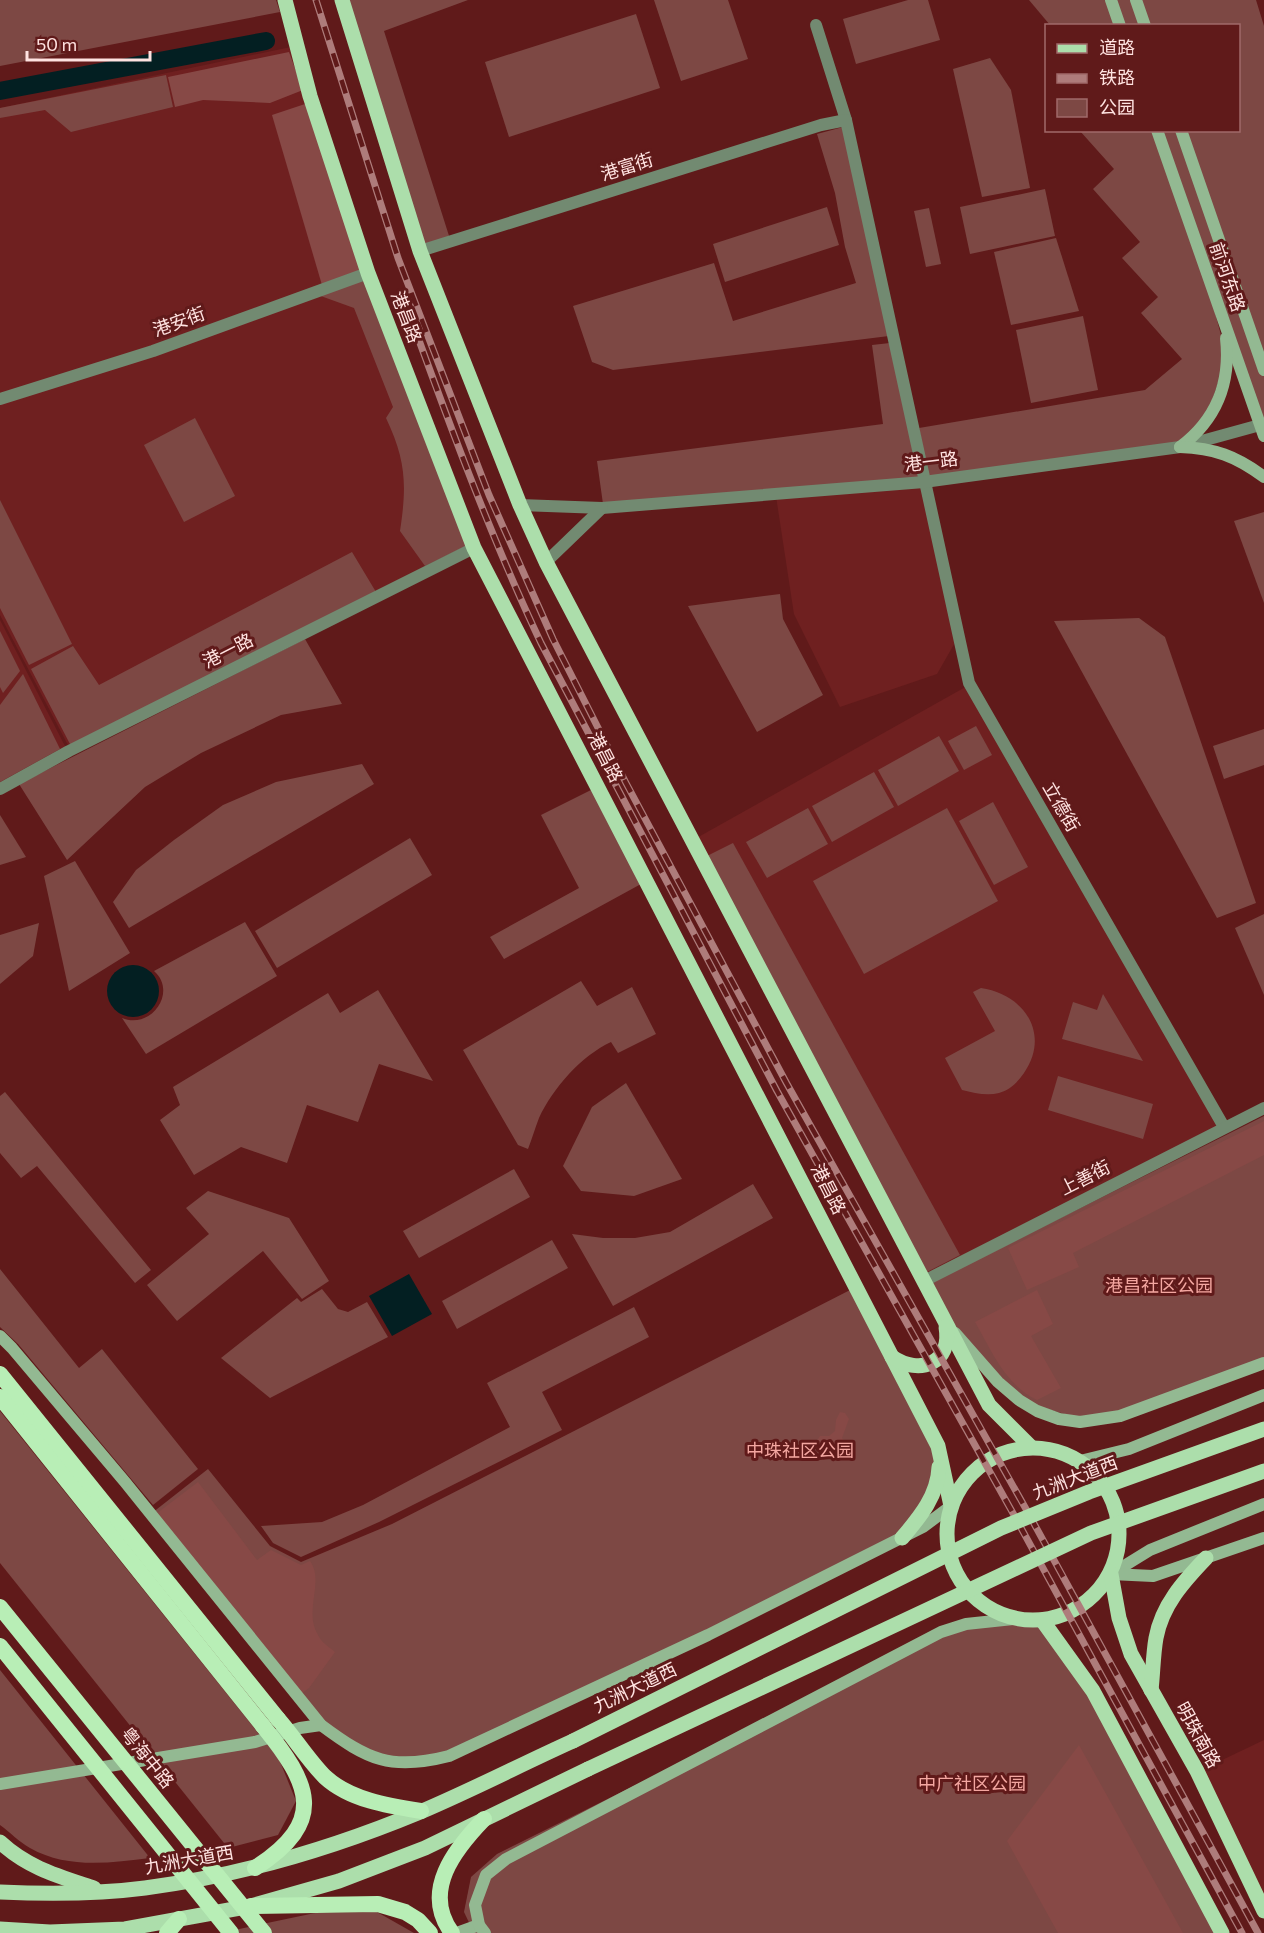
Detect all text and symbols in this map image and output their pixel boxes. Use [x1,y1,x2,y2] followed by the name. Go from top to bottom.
[27,24,150,62] scale bar
[1045,24,1240,132] legend
[36,33,77,55] text: 50 m
[1099,36,1135,58] text: 道路
[1099,66,1135,88] text: 铁路
[1099,96,1135,118] text: 公园
[598,148,656,184] street label: 港富街
[1206,239,1250,314] street label: 前河东路
[387,287,427,346] street label: 港昌路
[150,301,208,341] street label: 港安街
[903,447,959,475] street label: 港一路
[198,628,257,672] street label: 港一路
[584,727,628,786] street label: 港昌路
[1039,778,1085,835] street label: 立德街
[1055,1155,1114,1199] street label: 上善街
[807,1159,851,1218] street label: 港昌路
[1105,1274,1213,1296] park label: 港昌社区公园
[746,1439,854,1461] park label: 中珠社区公园
[1029,1451,1121,1503] street label: 九洲大道西
[589,1657,680,1717] street label: 九洲大道西
[1172,1698,1226,1771] street label: 明珠南路
[117,1722,179,1792] street label: 粤海中路
[918,1772,1026,1794] park label: 中广社区公园
[143,1840,235,1878] street label: 九洲大道西

